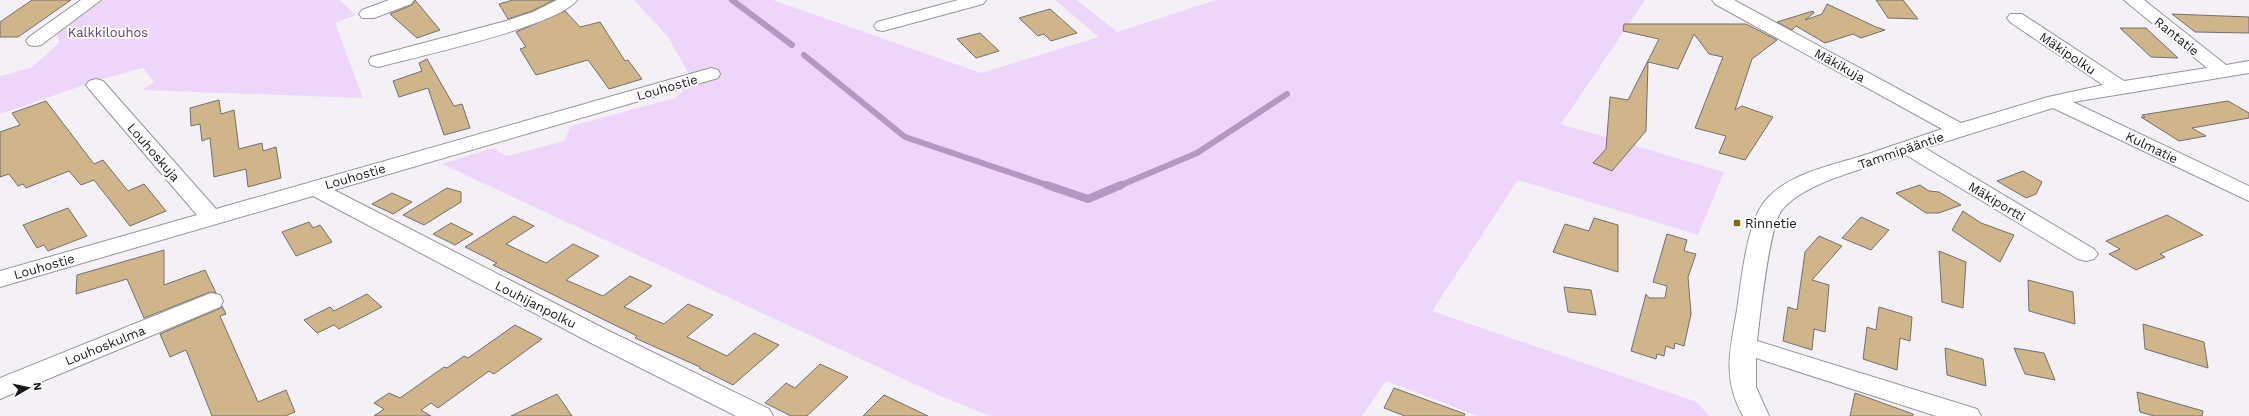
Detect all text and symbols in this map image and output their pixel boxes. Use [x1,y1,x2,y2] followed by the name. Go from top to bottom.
[2151,14,2202,59] street label: Rantatie
[68,25,148,40] park label: Kalkkilouhos
[2037,29,2099,78] street label: Mäkipolku
[1812,45,1868,86] street label: Mäkikuja
[635,72,699,103] street label: Louhostie
[124,120,183,185] street label: Louhoskuja
[2123,128,2180,166] street label: Kulmatie
[1856,129,1946,172] street label: Tammipääntie
[323,161,387,192] street label: Louhostie
[1966,179,2028,224] street label: Mäkiportti
[1745,216,1797,231] place label: Rinnetie
[1732,218,1742,228] marker: Rinnetie
[12,251,76,282] street label: Louhostie
[493,278,579,331] street label: Louhijanpolku
[63,322,148,368] street label: Louhoskulma
[8,368,48,408] north arrow
[30,381,44,392] text: N

